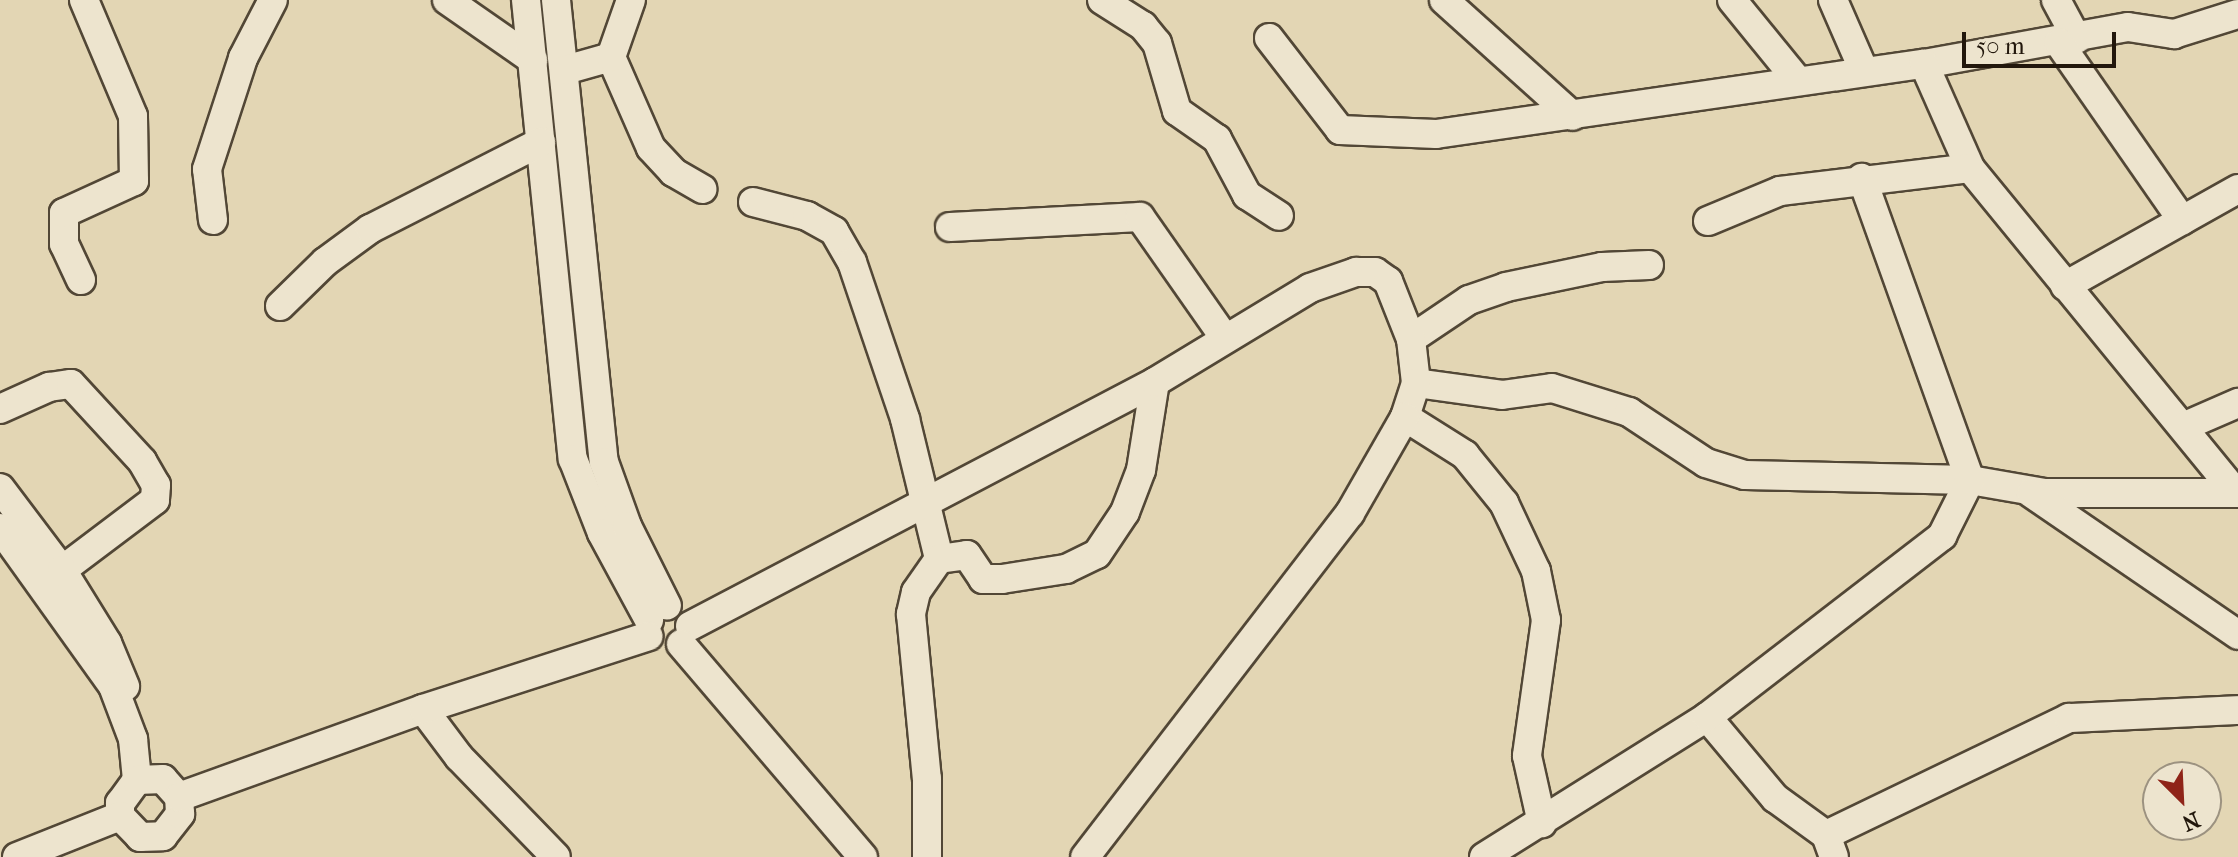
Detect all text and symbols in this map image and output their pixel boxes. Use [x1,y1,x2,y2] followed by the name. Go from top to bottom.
[1966,16,2120,66] scale bar
[1976,32,2025,60] text: 50 m
[2142,761,2222,841] north arrow
[2178,806,2204,836] text: N

